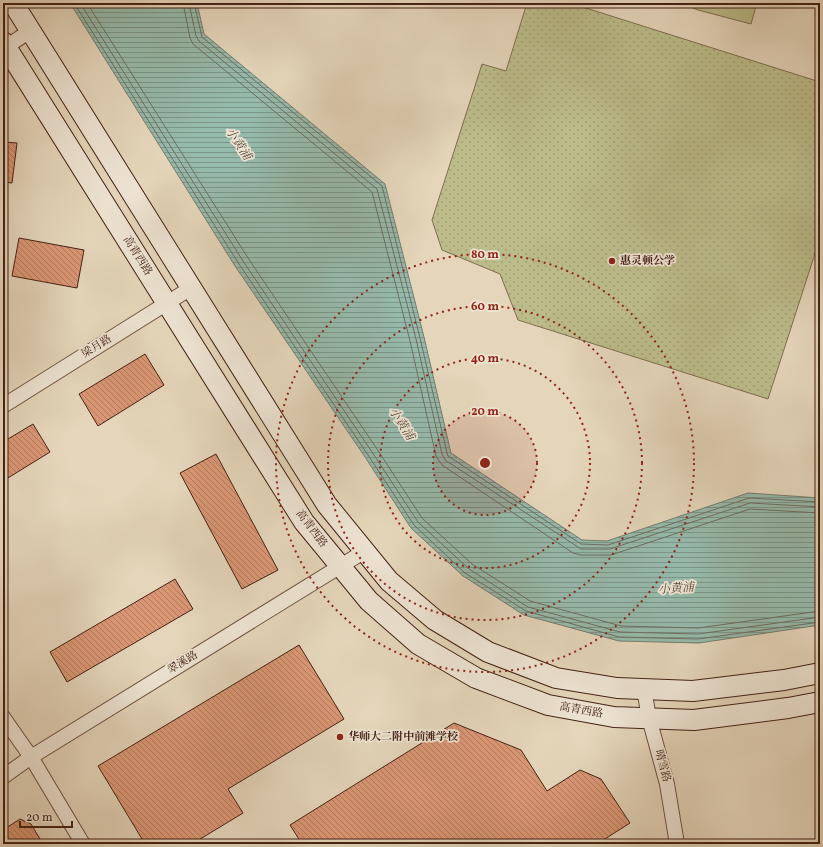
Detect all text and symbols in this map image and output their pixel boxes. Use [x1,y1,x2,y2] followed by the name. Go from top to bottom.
[221,125,256,165] water label: 小黄浦
[119,233,155,279] street label: 高青西路
[471,247,499,263] text: 80 m
[620,254,675,269] place label: 惠灵顿公学
[607,256,617,266] marker: 惠灵顿公学
[471,299,499,315] text: 60 m
[79,332,115,362] street label: 梁月路
[471,351,500,367] text: 40 m
[471,404,499,420] text: 20 m
[384,405,419,445] water label: 小黄浦
[478,456,492,470] centre of rings
[292,507,330,551] street label: 高青西路
[657,580,697,598] water label: 小黄浦
[165,648,201,678] street label: 翠溪路
[558,700,604,722] street label: 高青西路
[348,730,458,745] place label: 华师大二附中前滩学校
[335,732,345,742] marker: 华师大二附中前滩学校
[650,748,674,784] street label: 晴雪路
[20,803,72,829] scale bar
[26,810,53,826] text: 20 m

